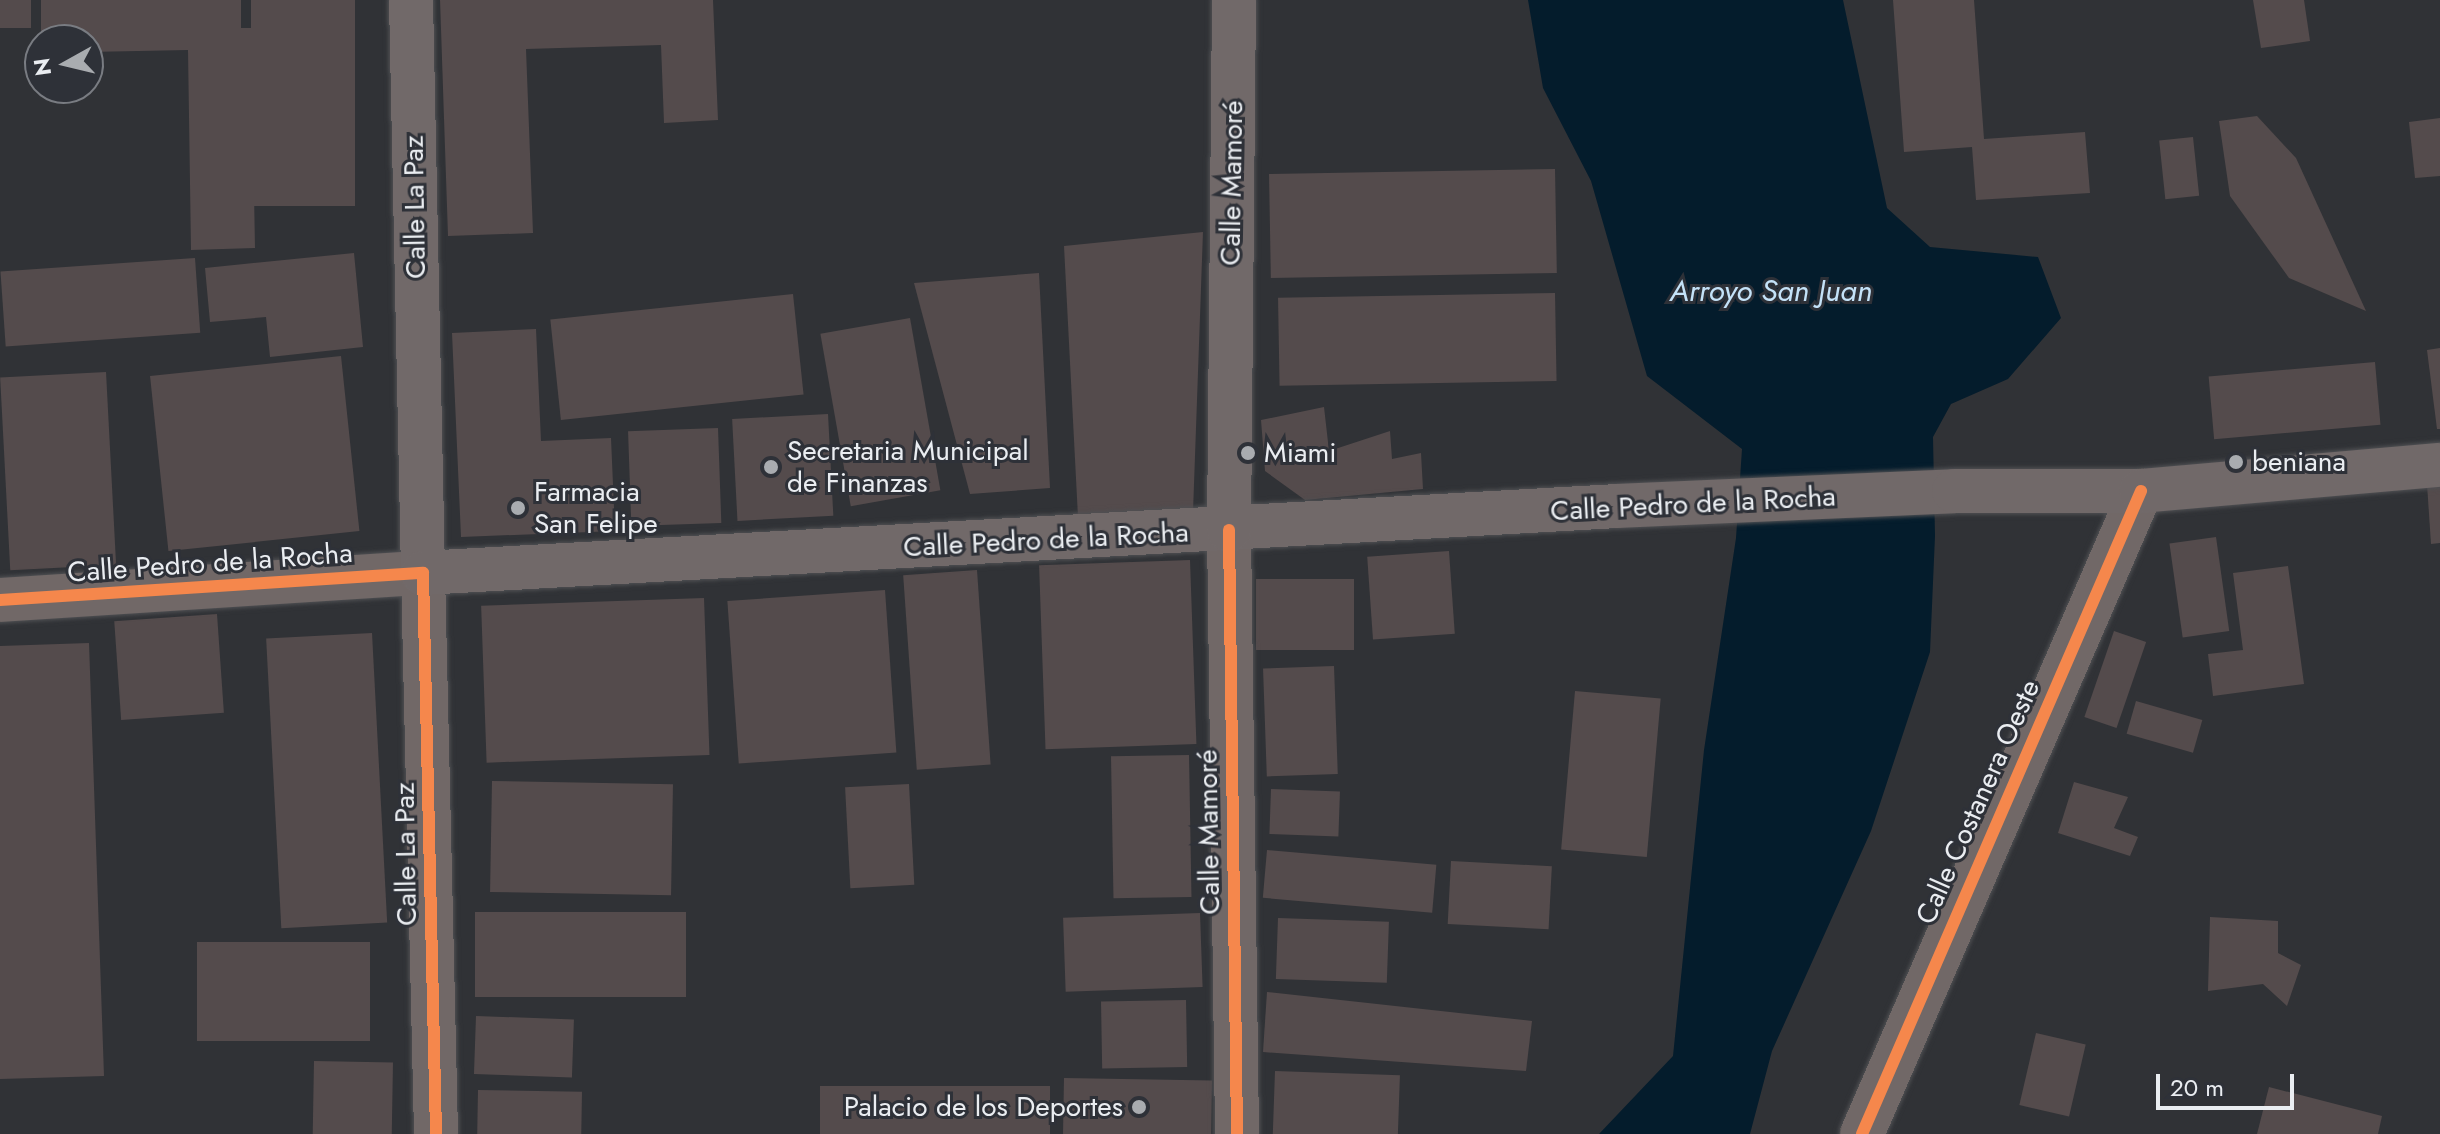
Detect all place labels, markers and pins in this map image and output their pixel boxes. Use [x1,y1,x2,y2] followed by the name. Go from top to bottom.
[787,434,1029,500] place label: Secretaria Municipal de Finanzas
[1264,436,1337,470] place label: Miami
[1239,444,1257,462] marker: Miami
[2252,445,2346,479] place label: beniana
[2227,453,2245,471] marker: beniana
[762,458,780,476] marker: Secretaria Municipal de Finanzas
[534,475,658,541] place label: Farmacia San Felipe
[509,499,527,517] marker: Farmacia San Felipe
[844,1090,1123,1124] place label: Palacio de los Deportes
[1130,1098,1148,1116] marker: Palacio de los Deportes

